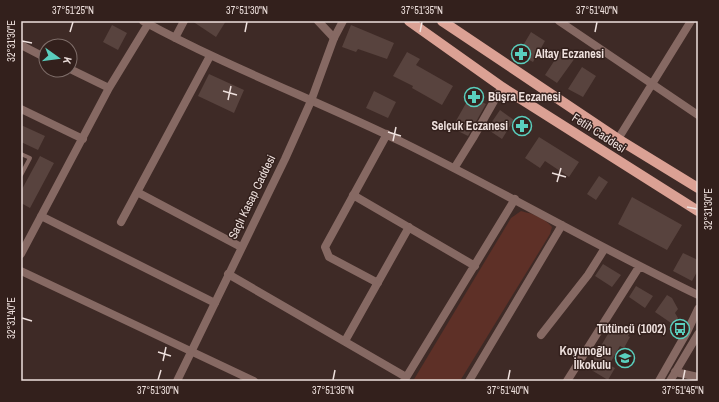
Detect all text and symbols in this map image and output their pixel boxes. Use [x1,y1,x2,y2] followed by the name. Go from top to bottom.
[52,4,94,17] text: 37°51'25"N
[226,4,268,17] text: 37°51'30"N
[401,4,443,17] text: 37°51'35"N
[576,4,618,17] text: 37°51'40"N
[5,20,18,62] text: 32°31'30"E
[38,38,78,78] north arrow
[510,43,532,65] pharmacy icon: Altay Eczanesi
[535,46,604,62] place label: Altay Eczanesi
[60,56,75,66] text: K
[463,86,485,108] pharmacy icon: Büşra Eczanesi
[488,89,561,105] place label: Büşra Eczanesi
[569,110,629,156] street label: Fetih Caddesi
[511,115,533,137] pharmacy icon: Selçuk Eczanesi
[431,118,508,134] place label: Selçuk Eczanesi
[225,152,279,242] street label: Saçlı Kasap Caddesi
[702,188,715,230] text: 32°31'30"E
[5,297,18,339] text: 32°31'40"E
[669,318,691,340] bus stop icon: Tütüncü (1002)
[597,321,666,337] place label: Tütüncü (1002)
[560,343,611,373] place label: Koyunoğlu İlkokulu
[614,347,636,369] school or university icon: Koyunoğlu İlkokulu
[137,384,179,397] text: 37°51'30"N
[312,384,354,397] text: 37°51'35"N
[487,384,529,397] text: 37°51'40"N
[662,384,704,397] text: 37°51'45"N

